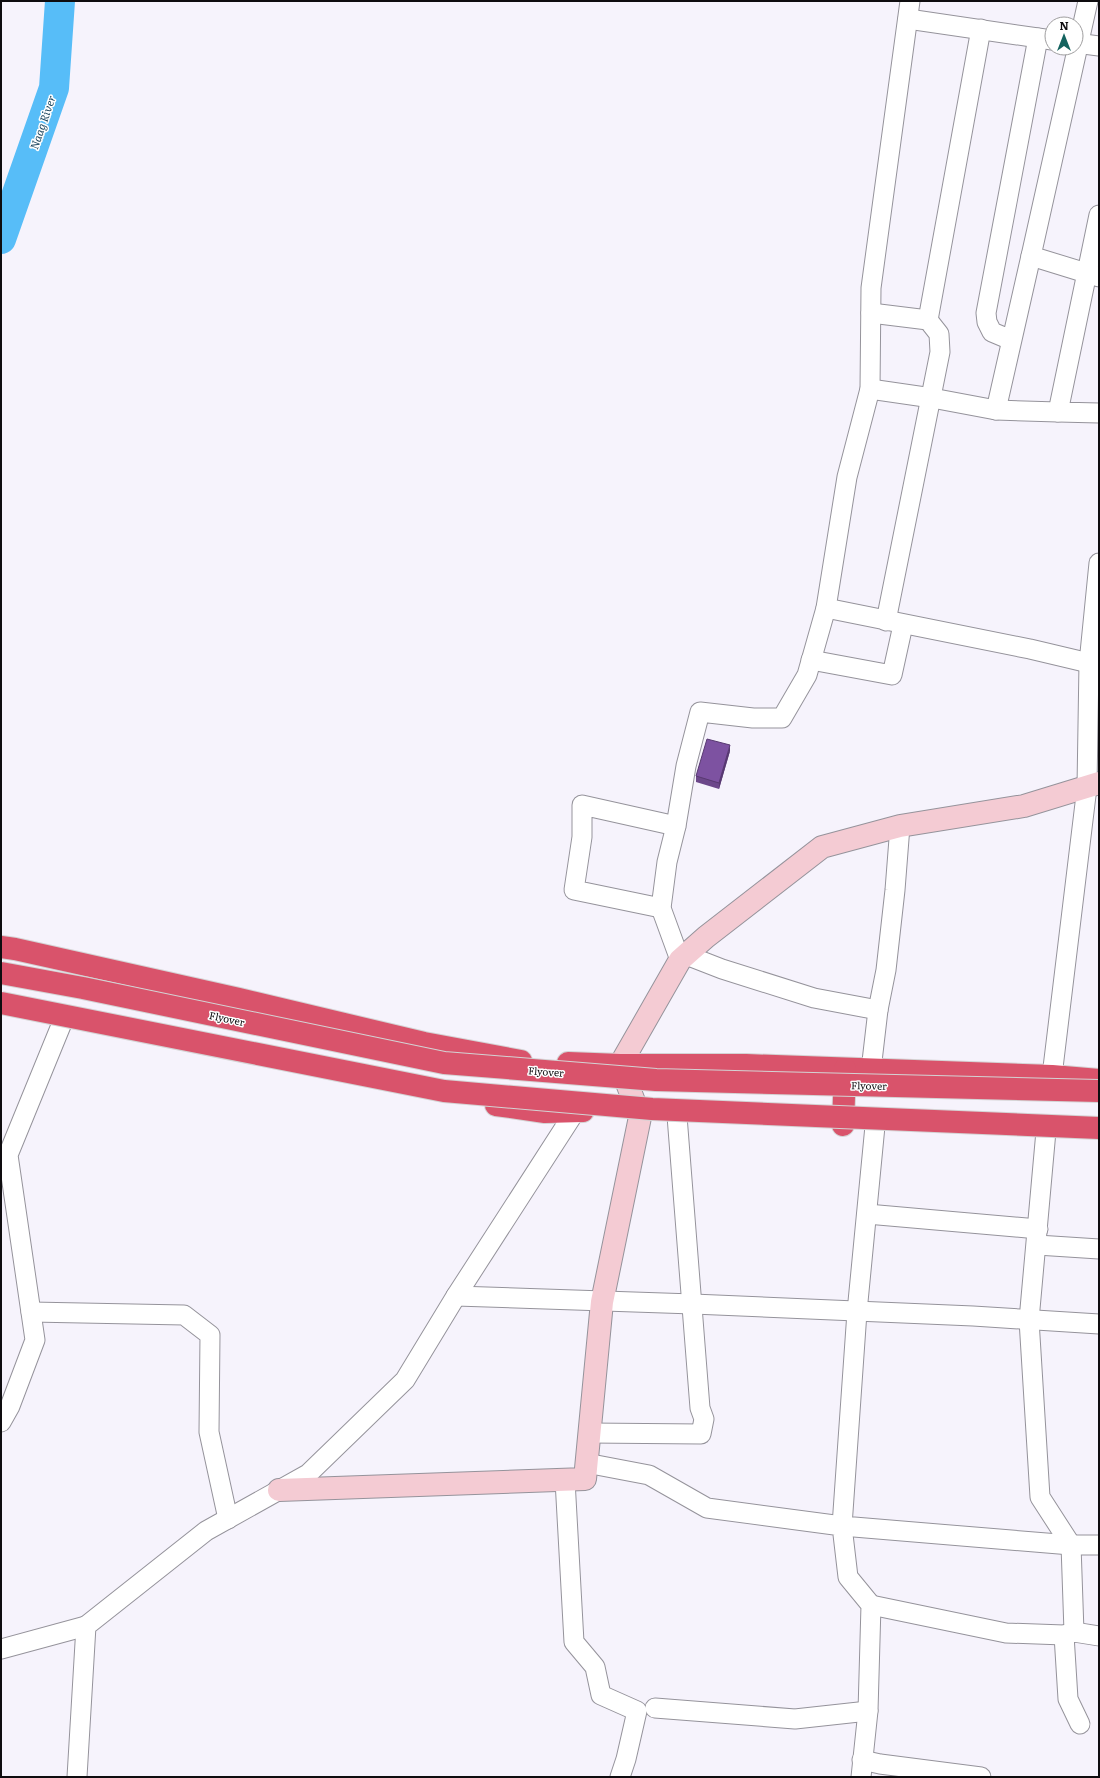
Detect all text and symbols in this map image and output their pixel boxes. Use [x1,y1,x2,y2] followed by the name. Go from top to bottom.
[1044,16,1084,56] north arrow
[1059,17,1069,33] text: N
[25,93,59,151] water label: Naag River
[208,1007,246,1029] street label: Flyover
[528,1062,565,1080] street label: Flyover
[851,1077,887,1093] street label: Flyover

